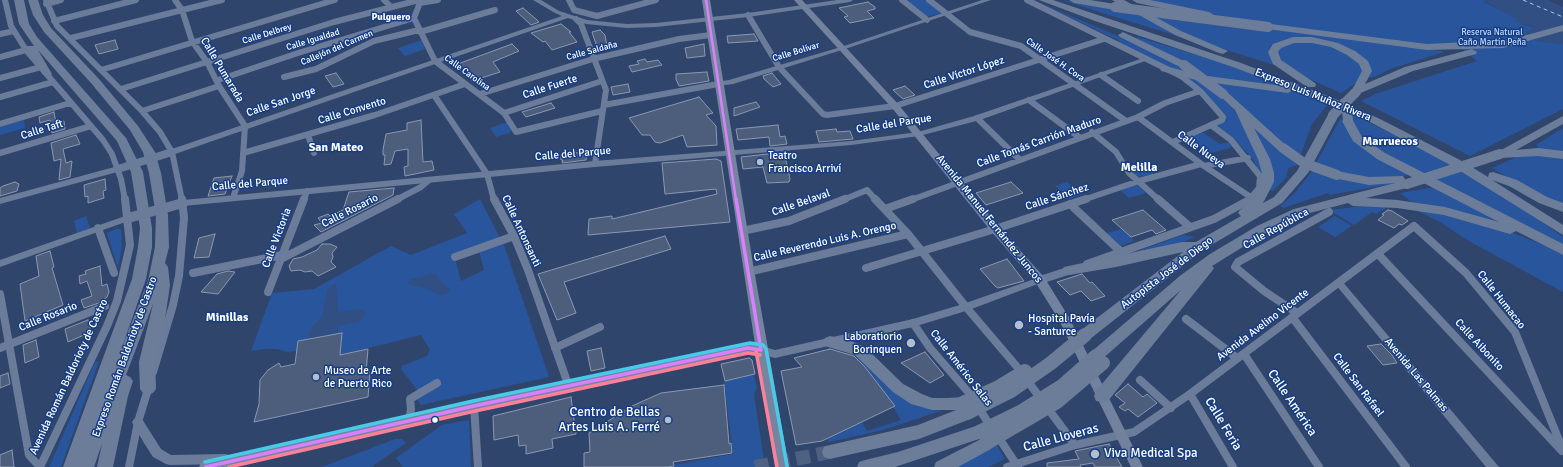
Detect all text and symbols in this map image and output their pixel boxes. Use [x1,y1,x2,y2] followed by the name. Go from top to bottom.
[371,11,411,23] district label: Pulguero
[241,21,293,47] street label: Calle Delbrey
[285,27,341,53] street label: Calle Igualdad
[299,28,375,68] street label: Callejón del Carmen
[1458,28,1526,49] park label: Reserva Natural Caño Martín Peña
[197,35,247,105] street label: Calle Pumarada
[1024,36,1086,84] street label: Calle José H. Cora
[565,39,619,63] street label: Calle Saldaña
[771,40,821,64] street label: Calle Bolívar
[442,53,492,93] street label: Calle Carolina
[922,54,1006,92] street label: Calle Víctor López
[1253,66,1373,124] street label: Expreso Luis Muñoz Rivera
[521,72,579,102] street label: Calle Fuerte
[245,84,317,120] street label: Calle San Jorge
[316,94,388,128] street label: Calle Convento
[855,112,933,136] street label: Calle del Parque
[975,113,1103,171] street label: Calle Tomás Carrión Maduro
[19,117,65,143] street label: Calle Taft
[1175,128,1227,172] street label: Calle Nueva
[1362,135,1418,149] district label: Marruecos
[309,141,363,155] district label: San Mateo
[535,144,611,164] street label: Calle del Parque
[768,149,841,175] place label: Teatro Francisco Arriví
[933,152,1045,286] street label: Avenida Manuel Fernández Juncos
[755,157,765,167] marker: Teatro Francisco Arriví
[1121,161,1157,175] district label: Melilla
[212,174,288,194] street label: Calle del Parque
[1024,181,1090,213] street label: Calle Sánchez
[770,187,832,219] street label: Calle Belaval
[319,191,381,231] street label: Calle Rosario
[499,193,543,269] street label: Calle Antonsanti
[260,206,294,270] street label: Calle Victoria
[1241,206,1311,252] street label: Calle República
[752,219,898,265] street label: Calle Reverendo Luis A. Orengo
[1118,234,1216,312] street label: Autopista José de Diego
[1474,268,1528,332] street label: Calle Humacao
[90,275,160,439] street label: Expreso Román Baldorioty de Castro
[1214,286,1312,364] street label: Avenida Avelino Vicente
[27,297,111,457] street label: Avenida Román Baldorioty de Castro
[17,299,79,335] street label: Calle Rosario
[206,311,248,325] district label: Minillas
[1028,312,1095,338] place label: Hospital Pavía - Santurce
[1452,316,1506,374] street label: Calle Aibonito
[1013,319,1025,331] marker: Hospital Pavía - Santurce
[927,327,995,409] street label: Calle Américo Salas
[844,330,902,356] place label: Laboratiorio Borinquen
[1381,335,1451,415] street label: Avenida Las Palmas
[905,337,917,349] marker: Laboratiorio Borinquen
[1330,350,1386,420] street label: Calle San Rafael
[324,364,392,390] place label: Museo de Arte de Puerto Rico
[1264,367,1320,439] street label: Calle América
[311,372,321,382] marker: Museo de Arte de Puerto Rico
[1201,395,1245,453] street label: Calle Feria
[558,405,660,436] place label: Centro de Bellas Artes Luis A. Ferré
[430,415,440,425] unlabelled marker
[663,415,673,425] marker: Centro de Bellas Artes Luis A. Ferré
[1022,420,1100,456] street label: Calle Lloveras
[1104,446,1198,462] place label: Viva Medical Spa
[1089,448,1101,460] marker: Viva Medical Spa

